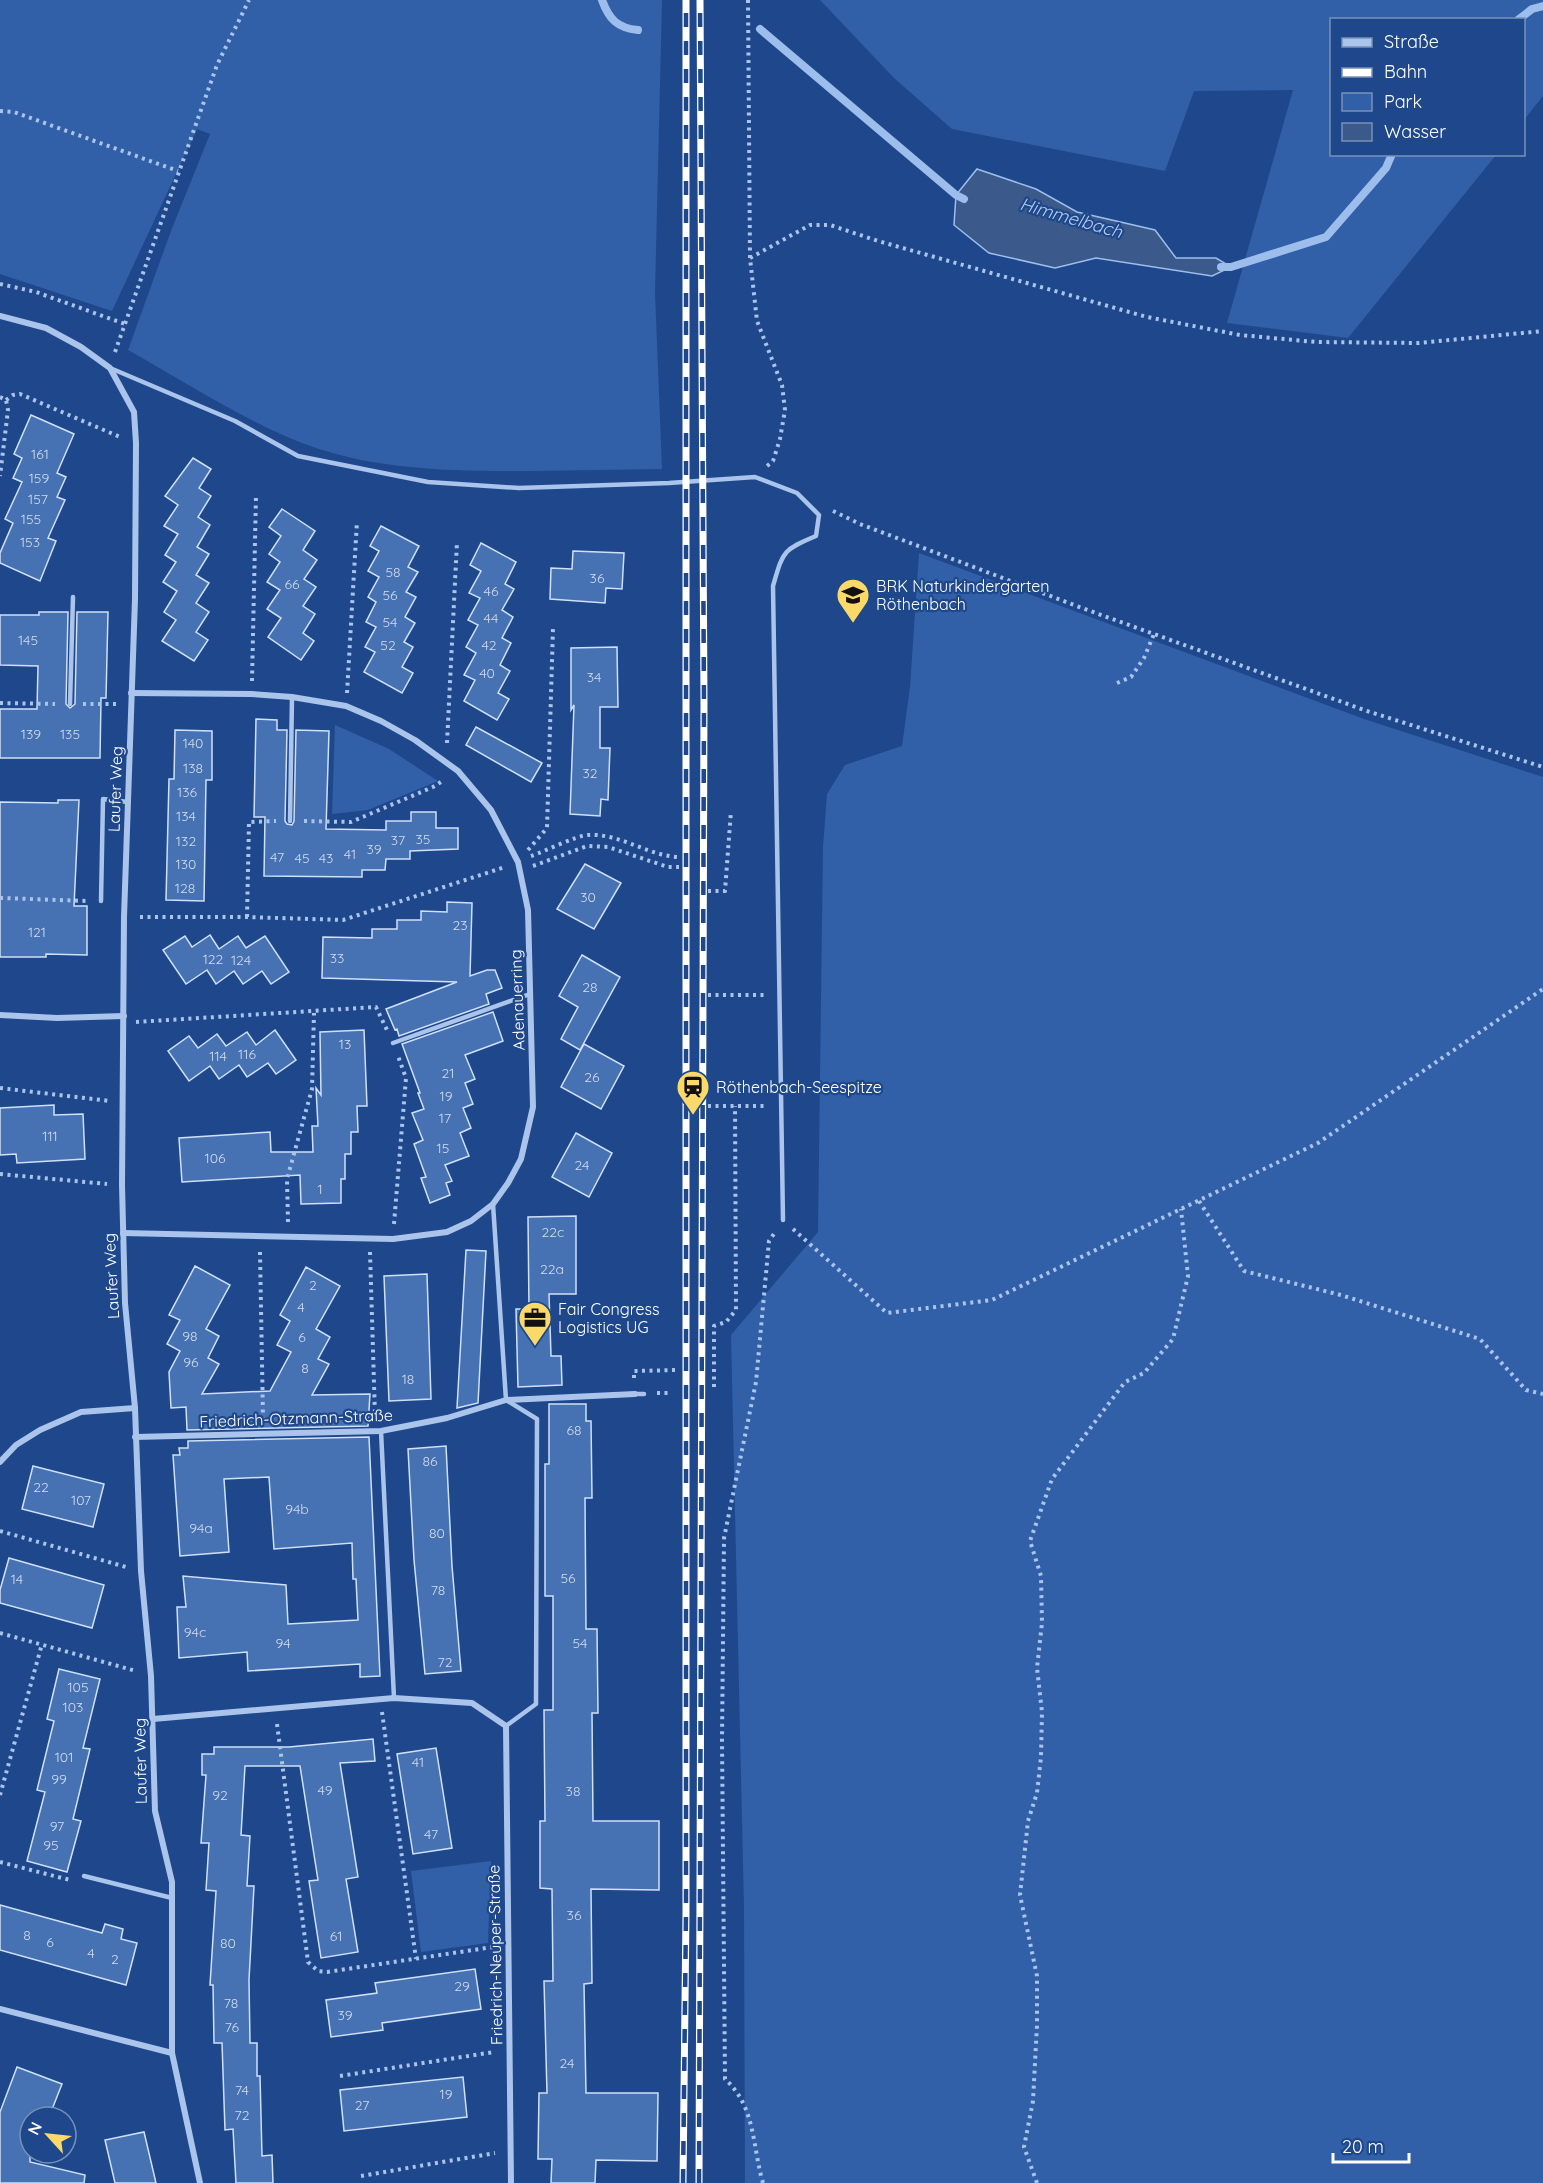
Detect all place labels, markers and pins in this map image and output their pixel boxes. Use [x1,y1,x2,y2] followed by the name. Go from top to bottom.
[876,576,1050,614] place label: BRK Naturkindergarten Röthenbach
[835,577,871,624] school or university icon: BRK Naturkindergarten Röthenbach
[675,1069,711,1116] station icon: Röthenbach-Seespitze
[716,1077,882,1097] place label: Röthenbach-Seespitze
[558,1299,660,1337] place label: Fair Congress Logistics UG
[517,1300,553,1347] office icon: Fair Congress Logistics UG

